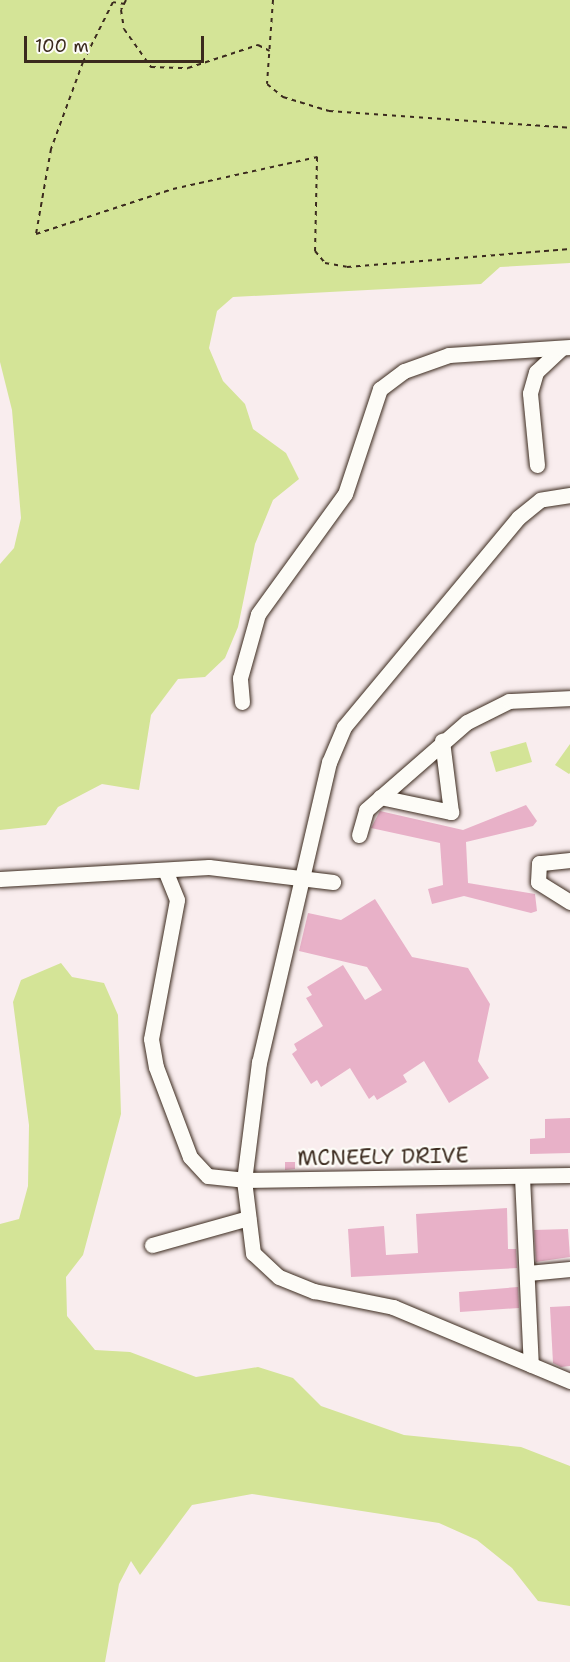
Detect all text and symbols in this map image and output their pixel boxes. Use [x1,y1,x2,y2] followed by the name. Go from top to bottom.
[27,24,207,62] scale bar
[35,34,89,58] text: 100 m
[297,1143,469,1171] street label: MCNEELY DRIVE

